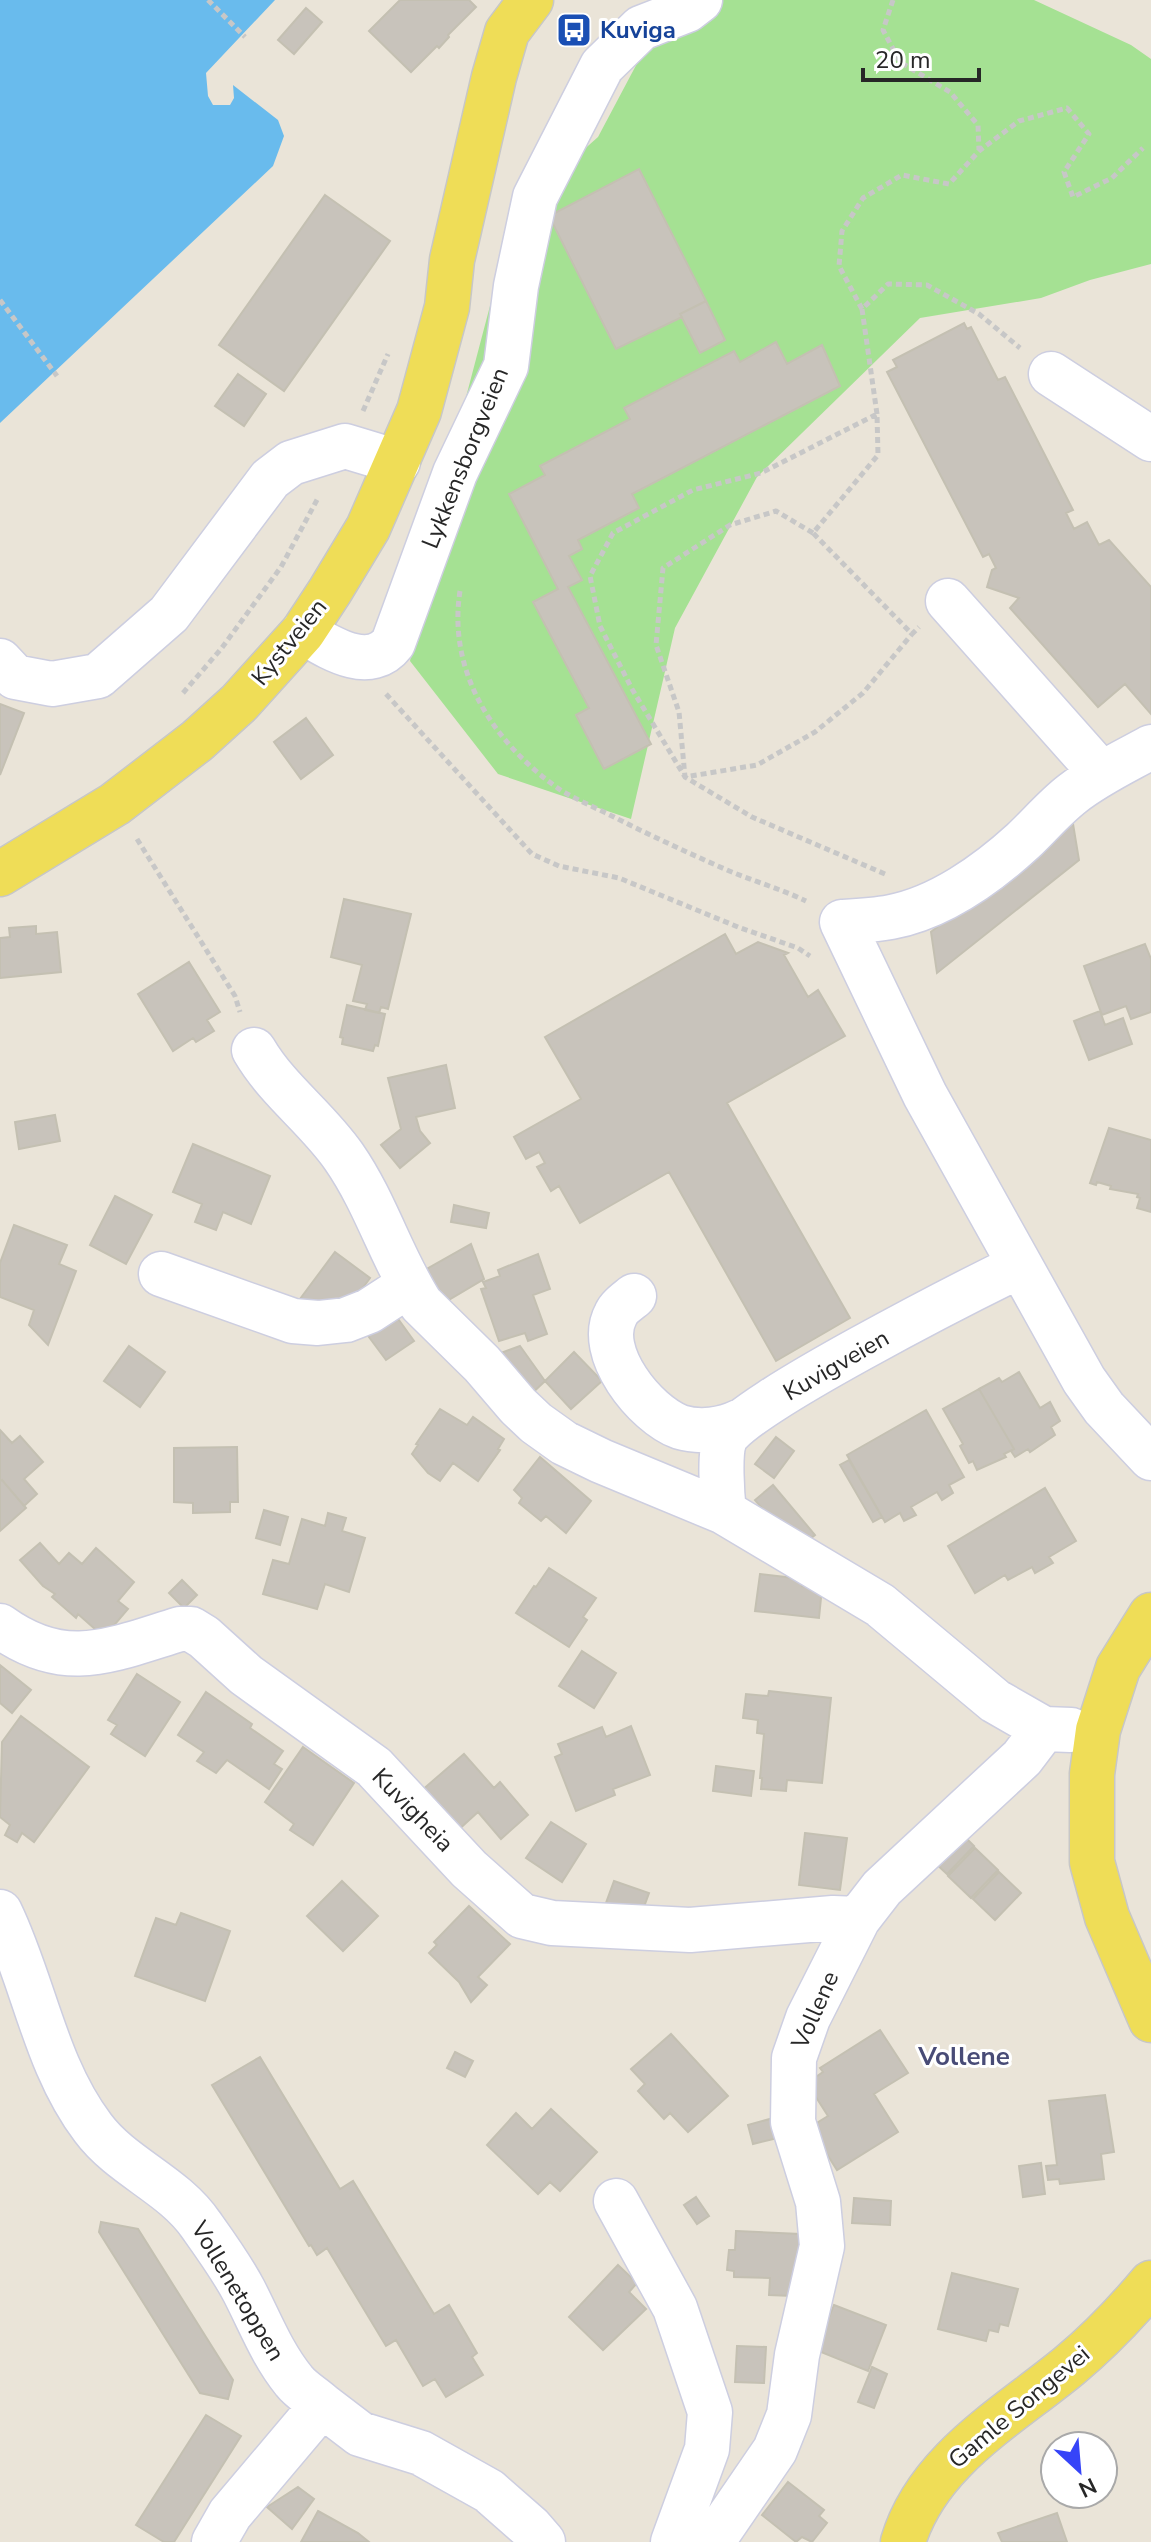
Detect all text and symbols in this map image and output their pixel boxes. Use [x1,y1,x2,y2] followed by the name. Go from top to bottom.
[555,11,593,49] bus stop icon: Kuviga
[600,14,676,46] place label: Kuviga
[863,32,979,82] scale bar
[875,44,931,76] text: 20 m
[414,363,516,553] street label: Lykkensborgveien
[244,592,334,692] street label: Kystveien
[777,1322,895,1408] street label: Kuvigveien
[365,1761,461,1859] street label: Kuvigheia
[783,1966,846,2055] street label: Vollene
[917,2039,1010,2074] district label: Vollene
[183,2214,292,2367] street label: Vollenetoppen
[941,2338,1097,2476] street label: Gamle Songevei
[1039,2430,1119,2510] north arrow
[1073,2470,1101,2504] text: N

